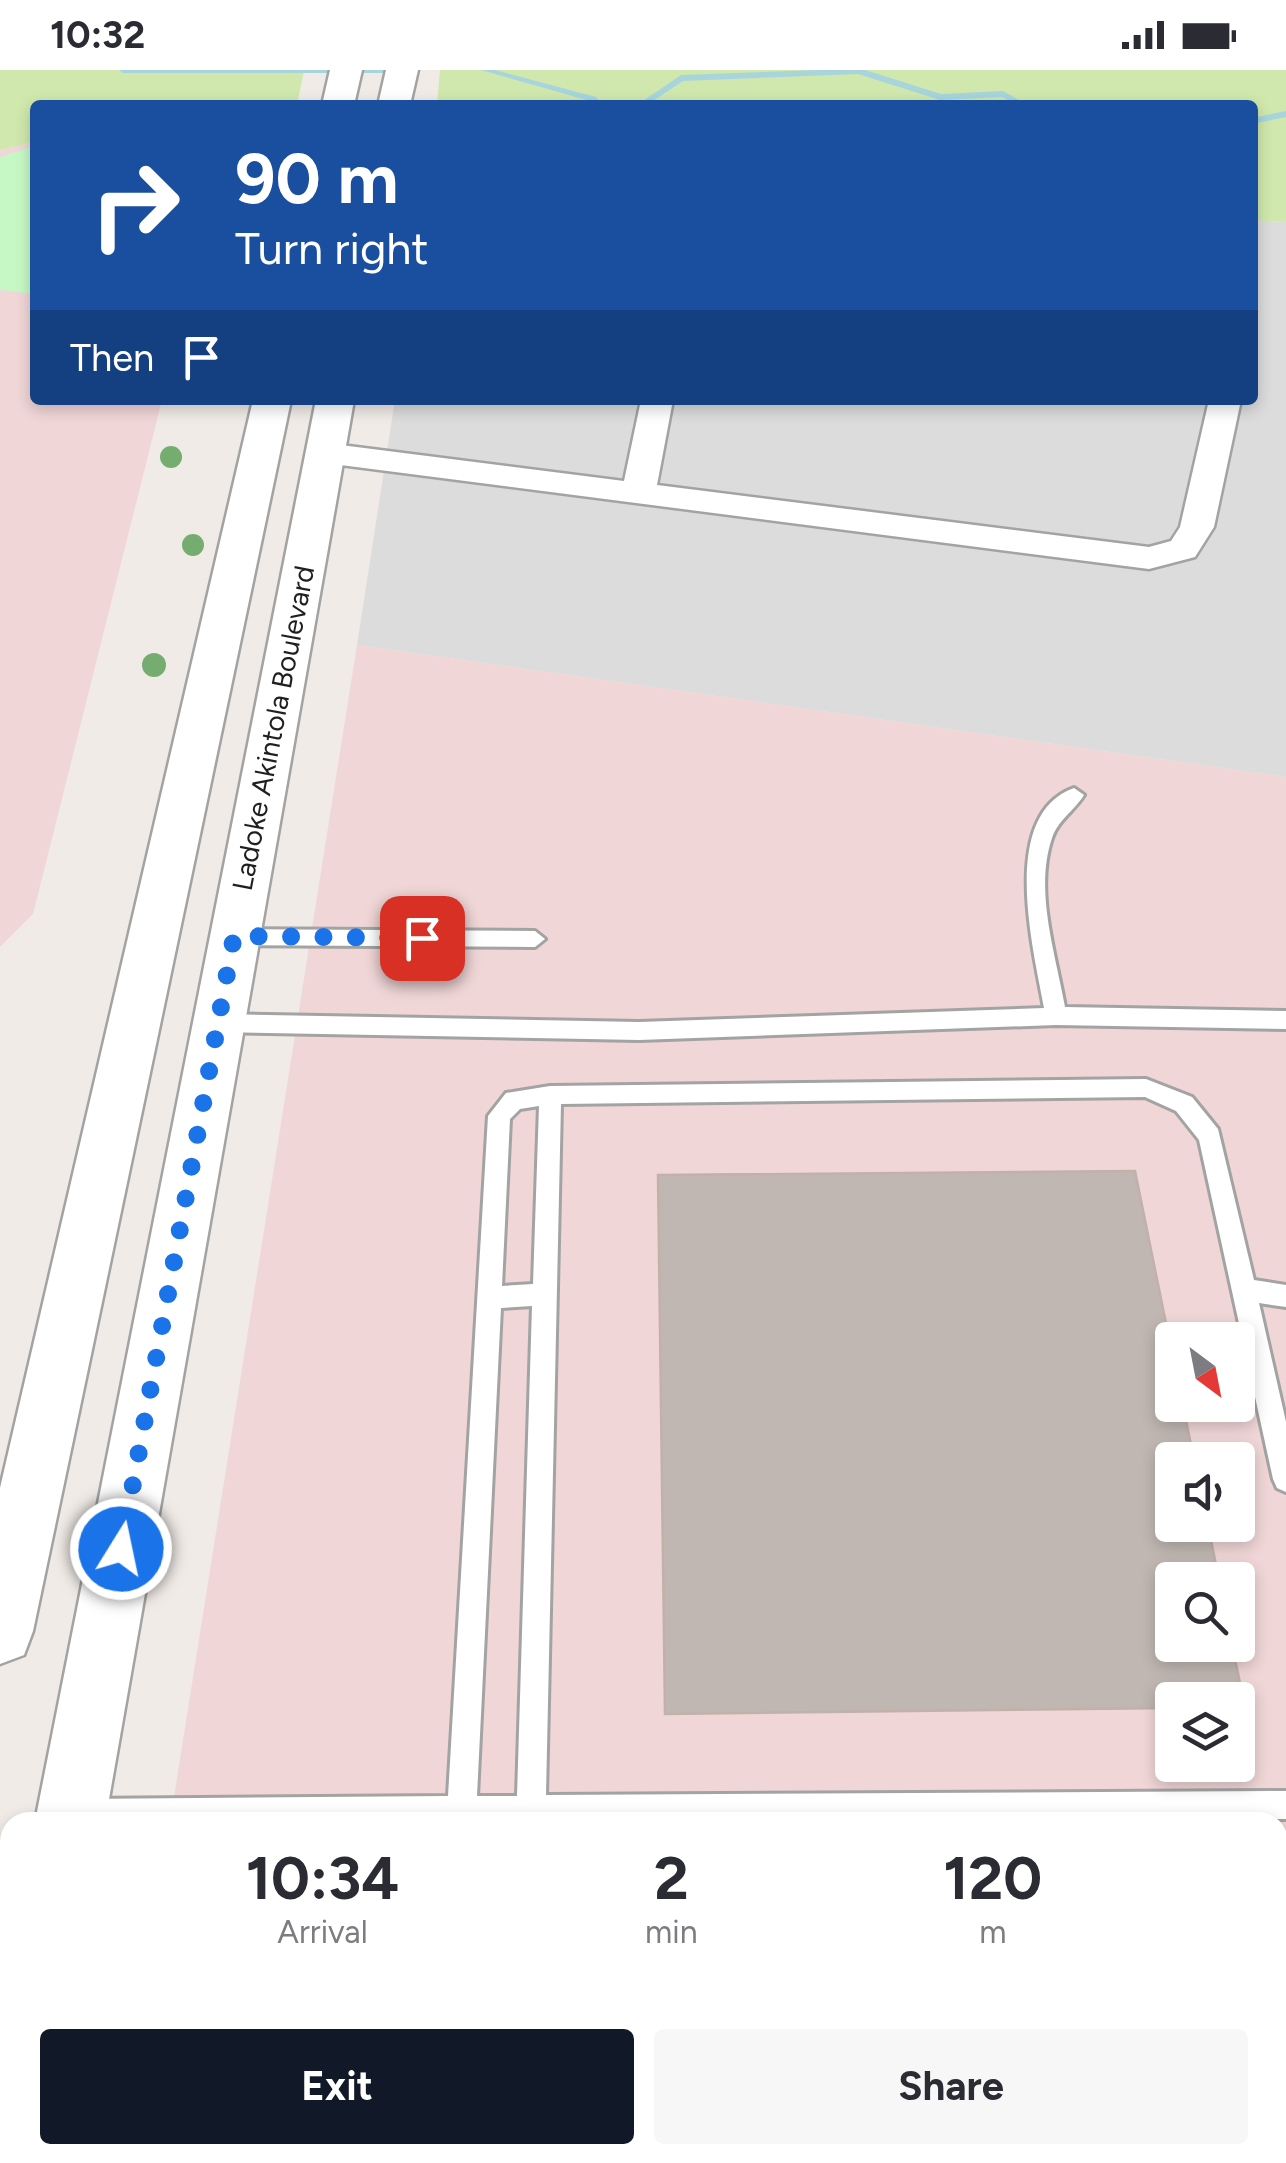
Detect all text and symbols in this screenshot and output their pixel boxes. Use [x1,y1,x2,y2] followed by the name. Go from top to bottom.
[50,12,145,58] text: 10:32
[235,136,399,221] text: 90 m
[70,140,200,270] icon: right
[235,221,428,275] text: Turn right
[174,330,229,385] icon: arrive
[70,335,154,381] text: Then
[225,563,321,893] street label: Ladoke Akintola Boulevard
[380,896,465,981] pin
[395,911,450,966] icon: arrive
[1155,1322,1255,1422] north arrow
[1155,1322,1255,1782] map controls
[1155,1442,1255,1542] button: sound
[69,1497,173,1601] position arrow
[1155,1562,1255,1662] button: search
[1155,1682,1255,1782] button: layers
[246,1842,399,1914] text: 10:34
[654,1842,689,1914] text: 2
[943,1842,1042,1914] text: 120
[277,1913,368,1951] text: Arrival
[645,1913,698,1951] text: min
[979,1913,1006,1951] text: m
[40,2029,634,2144] button: Exit
[654,2029,1248,2144] button: Share

